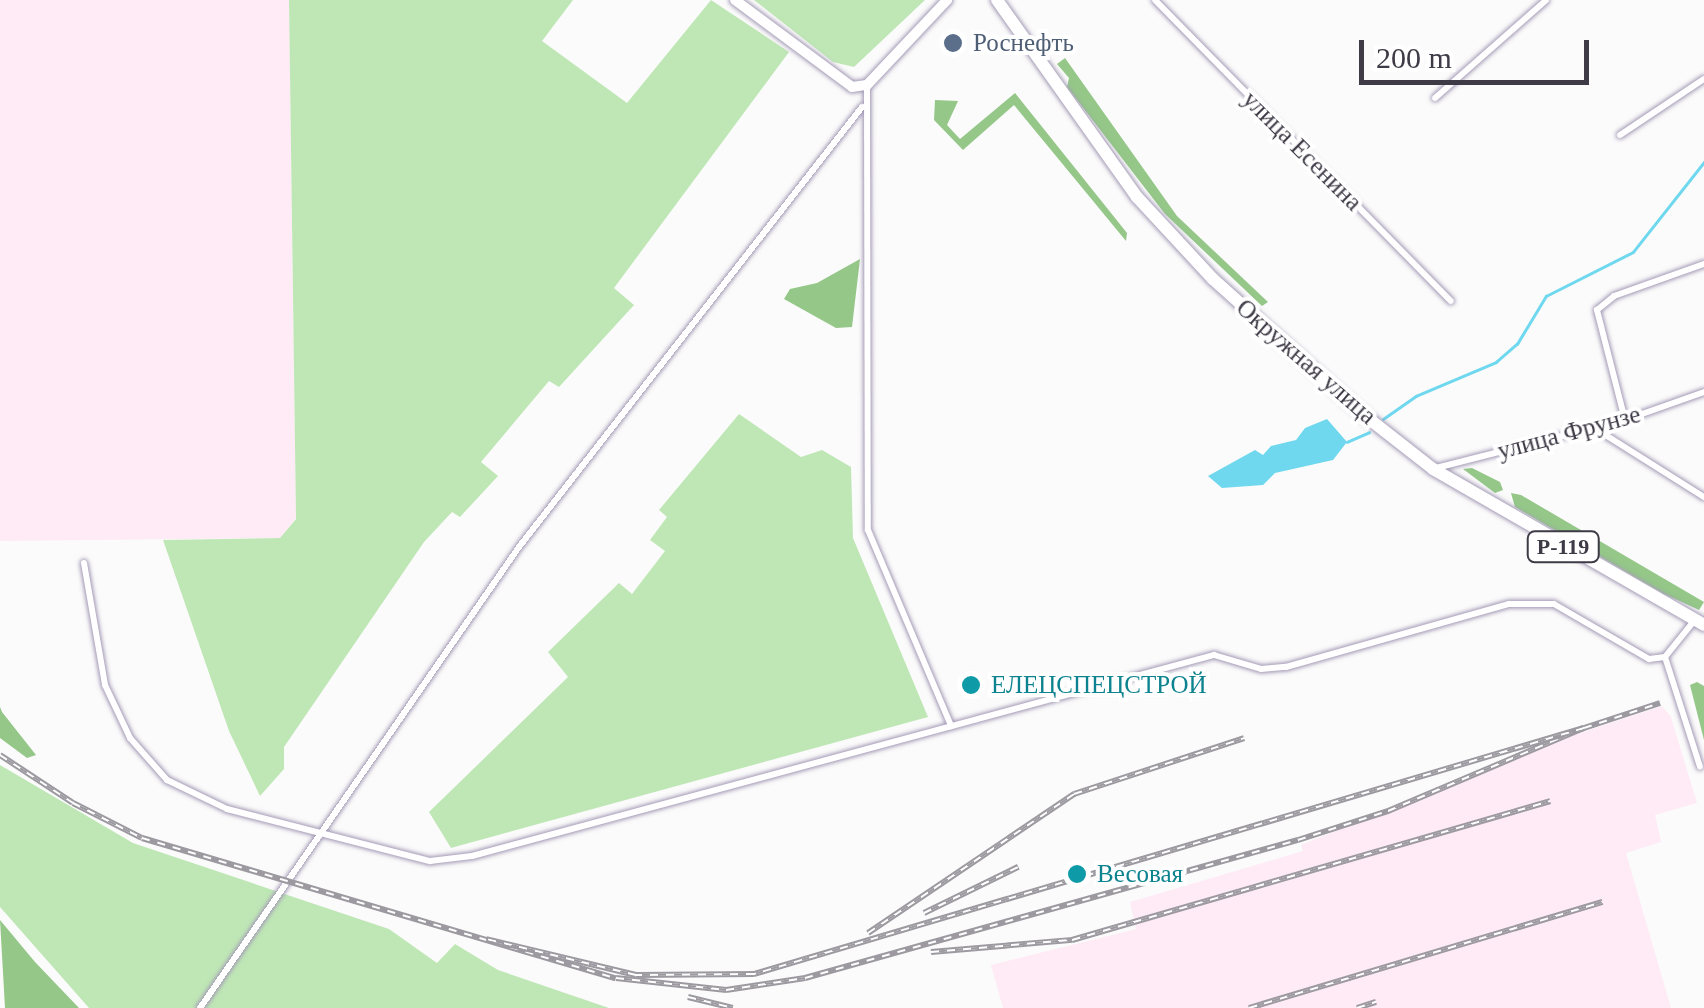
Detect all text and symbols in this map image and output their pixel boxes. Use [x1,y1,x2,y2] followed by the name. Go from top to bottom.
[1364,20,1594,82] scale bar
[973,28,1074,58] place label: Роснефть
[942,32,964,54] marker: Роснефть
[1376,41,1452,74] text: 200 m
[1236,85,1368,217] street label: улица Есенина
[1230,293,1382,431] street label: Окружная улица
[1494,400,1644,466] street label: улица Фрунзе
[1526,530,1600,564] road number: Р-119
[991,670,1207,700] place label: ЕЛЕЦСПЕЦСТРОЙ
[960,674,982,696] marker: ЕЛЕЦСПЕЦСТРОЙ
[1097,859,1183,889] place label: Весовая
[1066,863,1088,885] marker: Весовая

